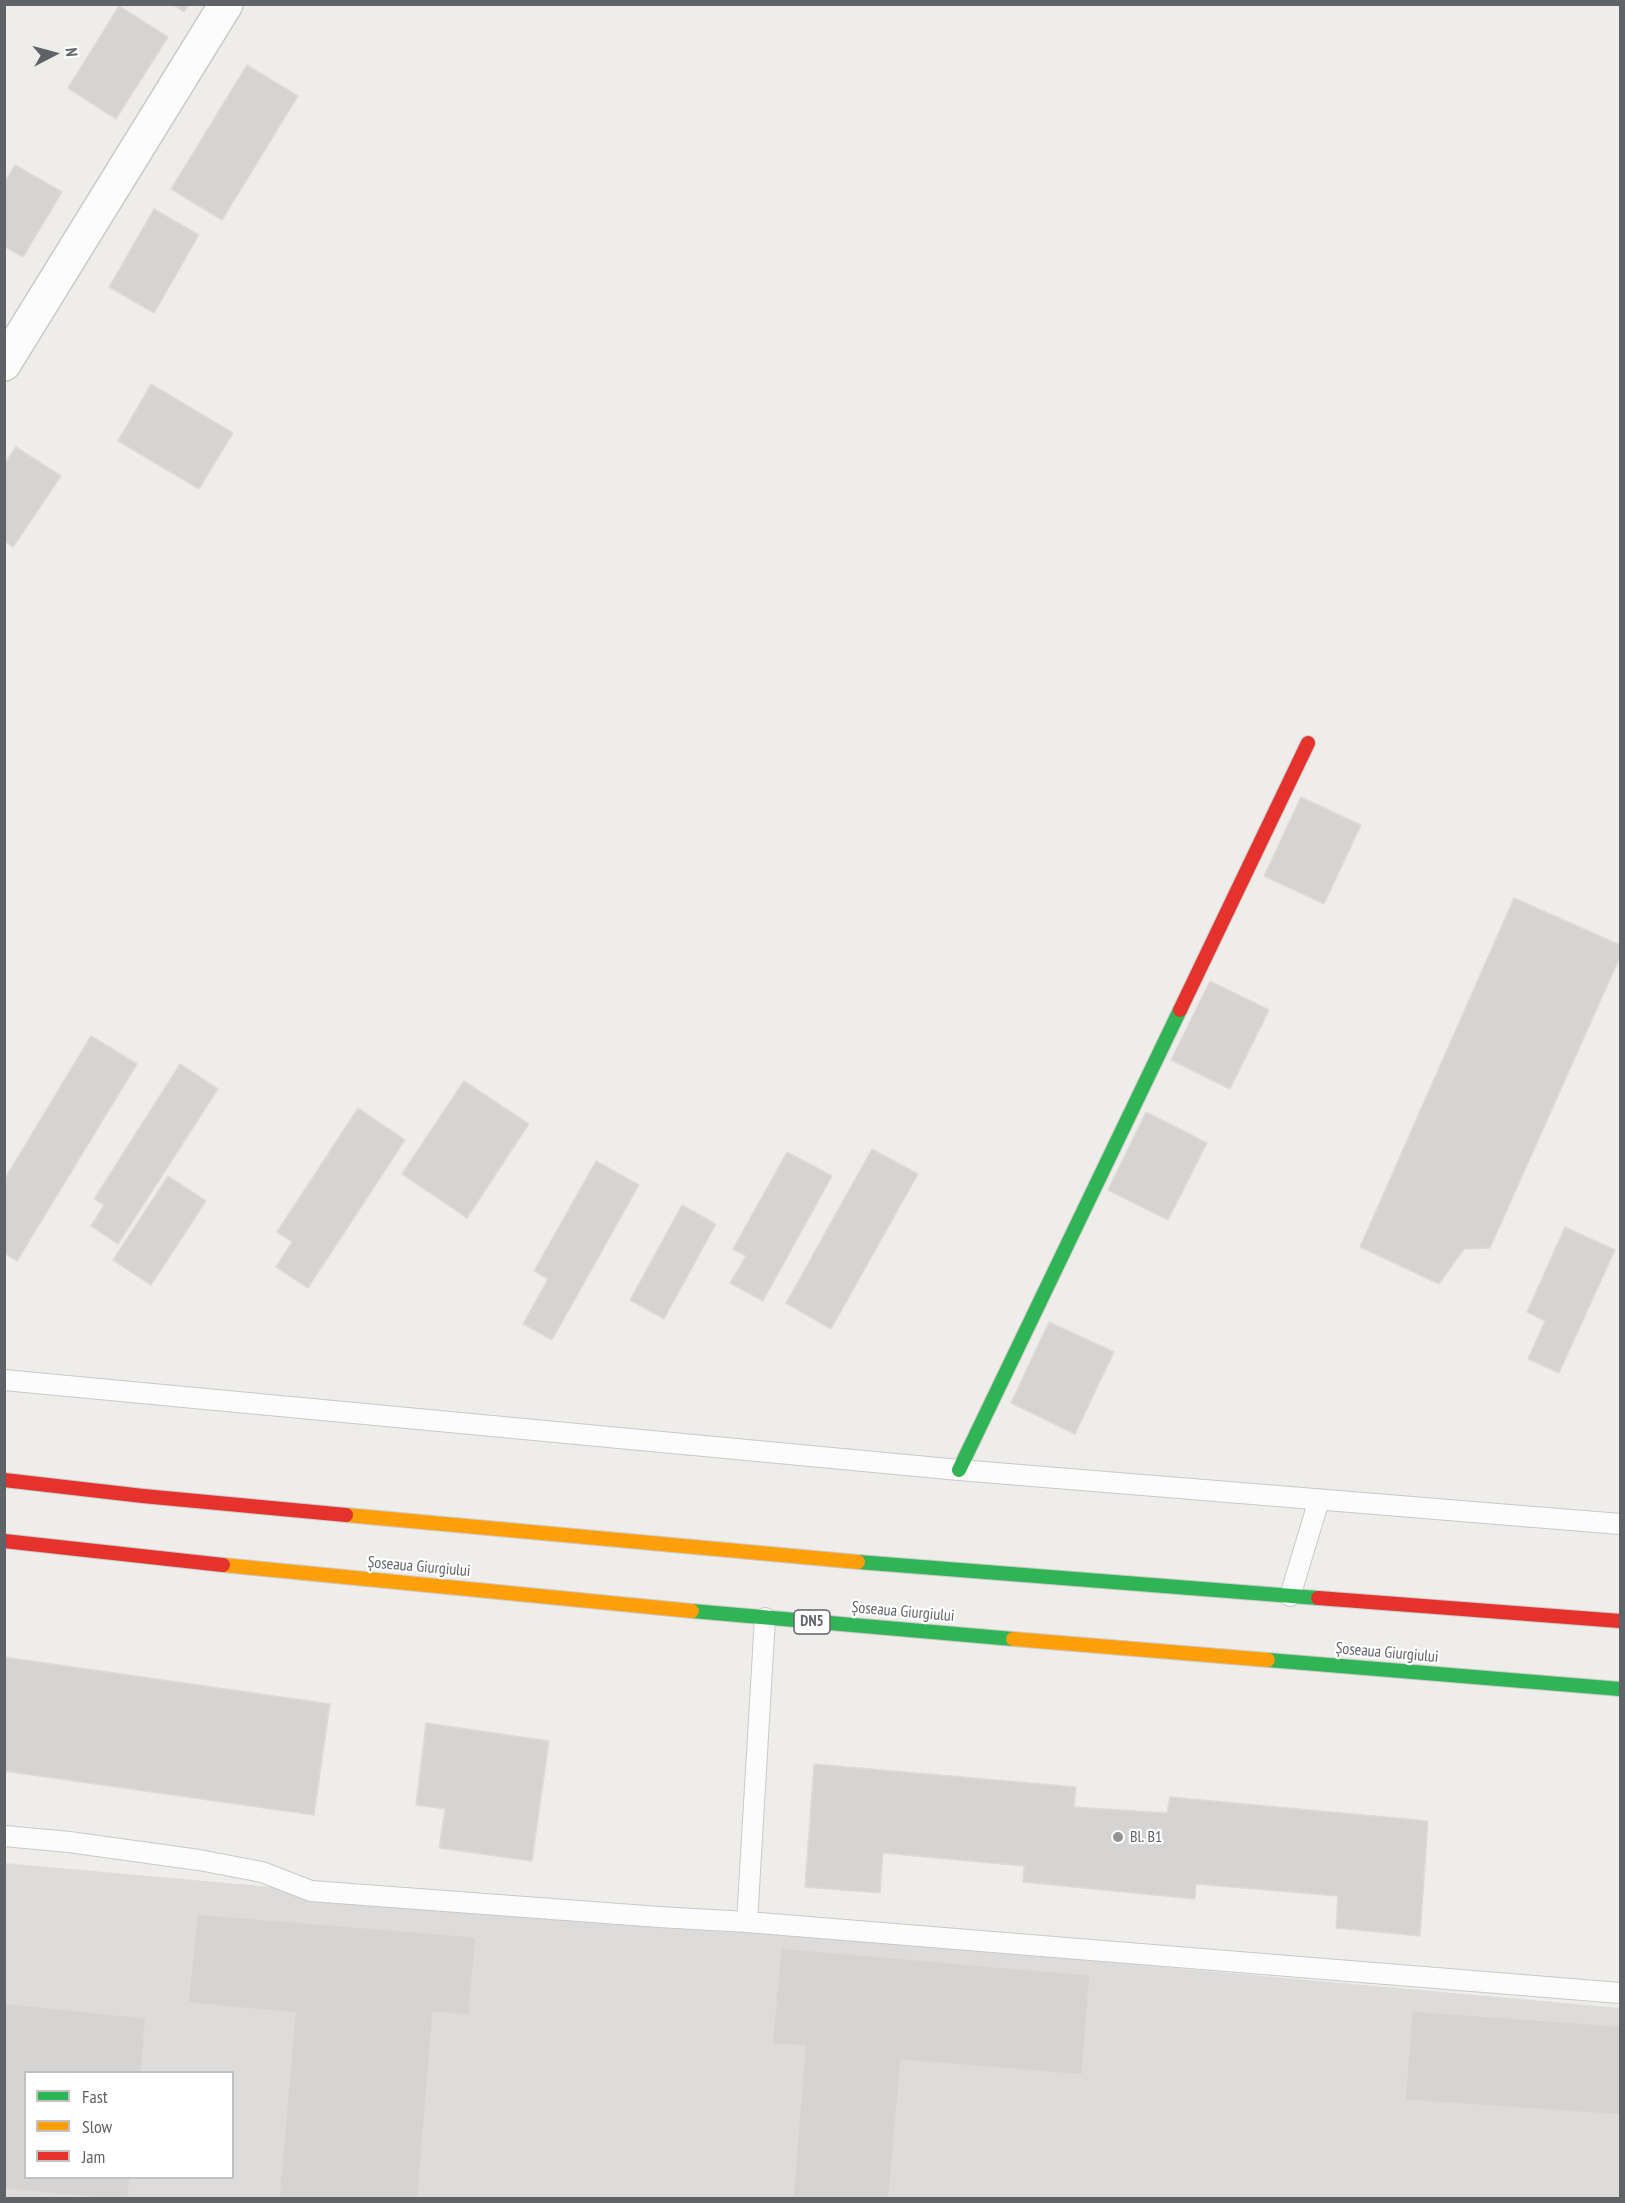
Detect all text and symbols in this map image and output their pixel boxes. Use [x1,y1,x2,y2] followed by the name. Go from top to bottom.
[24,24,84,84] north arrow
[62,47,82,57] text: N
[367,1553,471,1581] street label: Șoseaua Giurgiului
[851,1598,955,1626] street label: Șoseaua Giurgiului
[794,1610,830,1634] road number: DN5
[1335,1639,1439,1667] street label: Șoseaua Giurgiului
[1130,1827,1162,1847] place label: Bl. B1
[1111,1830,1125,1844] marker: Bl. B1
[24,2071,234,2179] legend
[82,2085,108,2108] text: Fast
[82,2115,112,2138] text: Slow
[82,2145,105,2168] text: Jam

